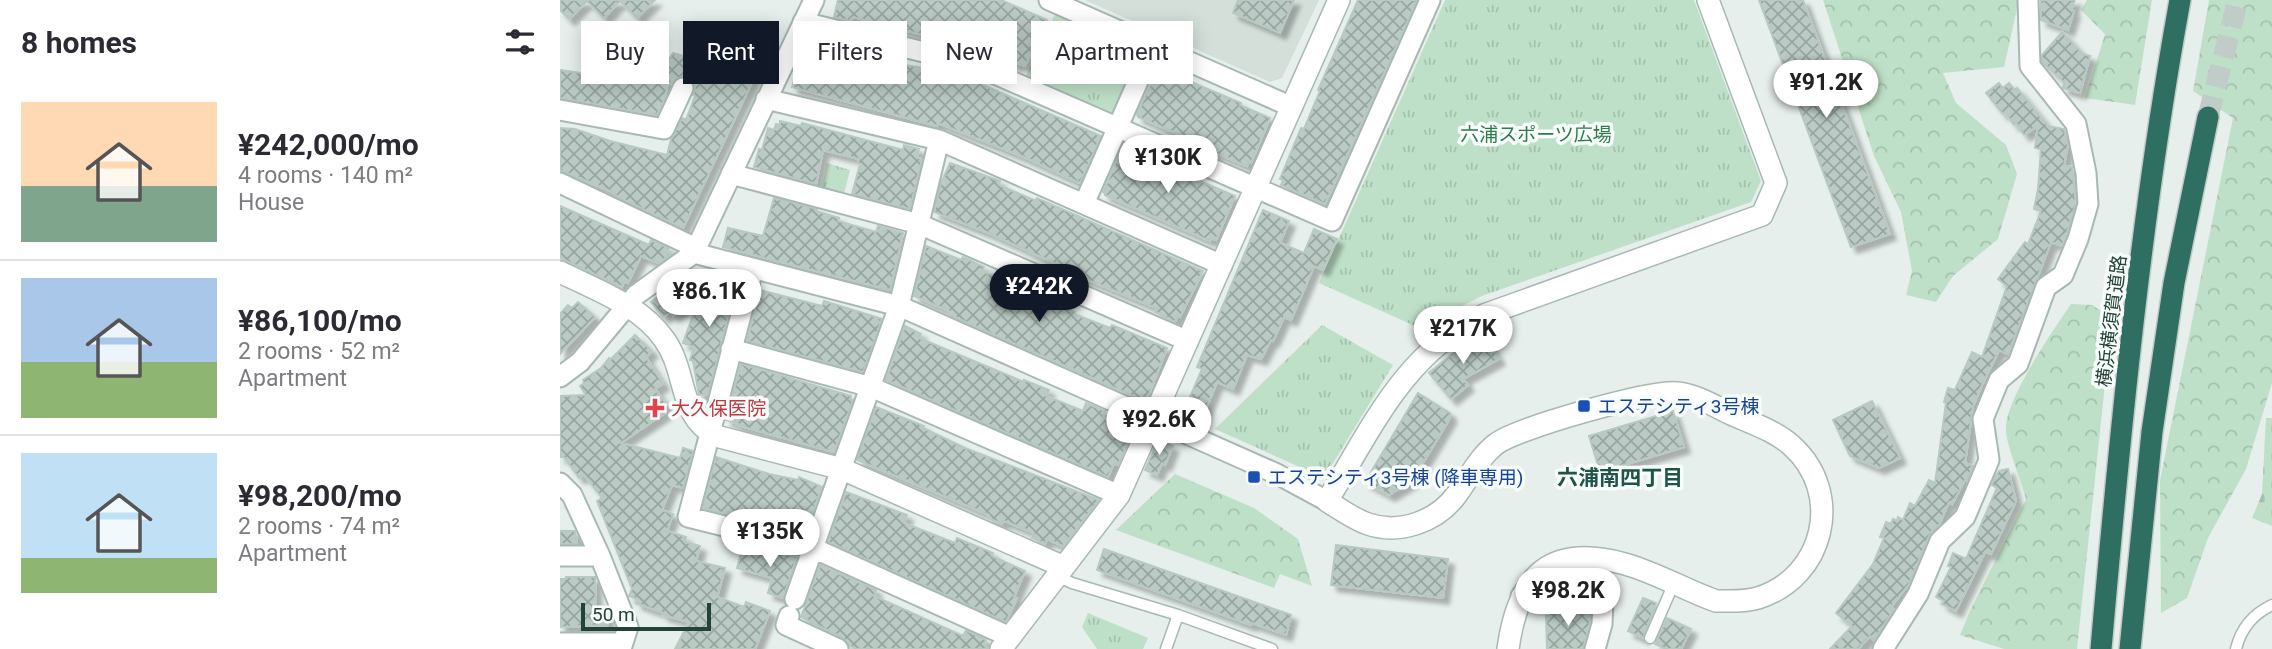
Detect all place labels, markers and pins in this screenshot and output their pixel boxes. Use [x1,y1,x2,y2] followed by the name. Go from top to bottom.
[1769,60,1883,120] pin: ¥91.2K
[1119,136,1217,195] pin: ¥130K
[990,264,1088,324] pin: ¥242K
[652,270,766,329] pin: ¥86.1K
[1414,306,1512,366] pin: ¥217K
[1598,395,1760,418] place label: エステシティ3号棟
[671,397,766,420] place label: 大久保医院
[645,398,665,418] marker: 大久保医院
[1102,398,1216,457] pin: ¥92.6K
[1576,398,1592,414] marker: エステシティ3号棟
[1268,466,1523,489] place label: エステシティ3号棟 (降車専用)
[1246,469,1262,485] marker: エステシティ3号棟 (降車専用)
[721,510,819,569] pin: ¥135K
[1511,568,1625,628] pin: ¥98.2K

